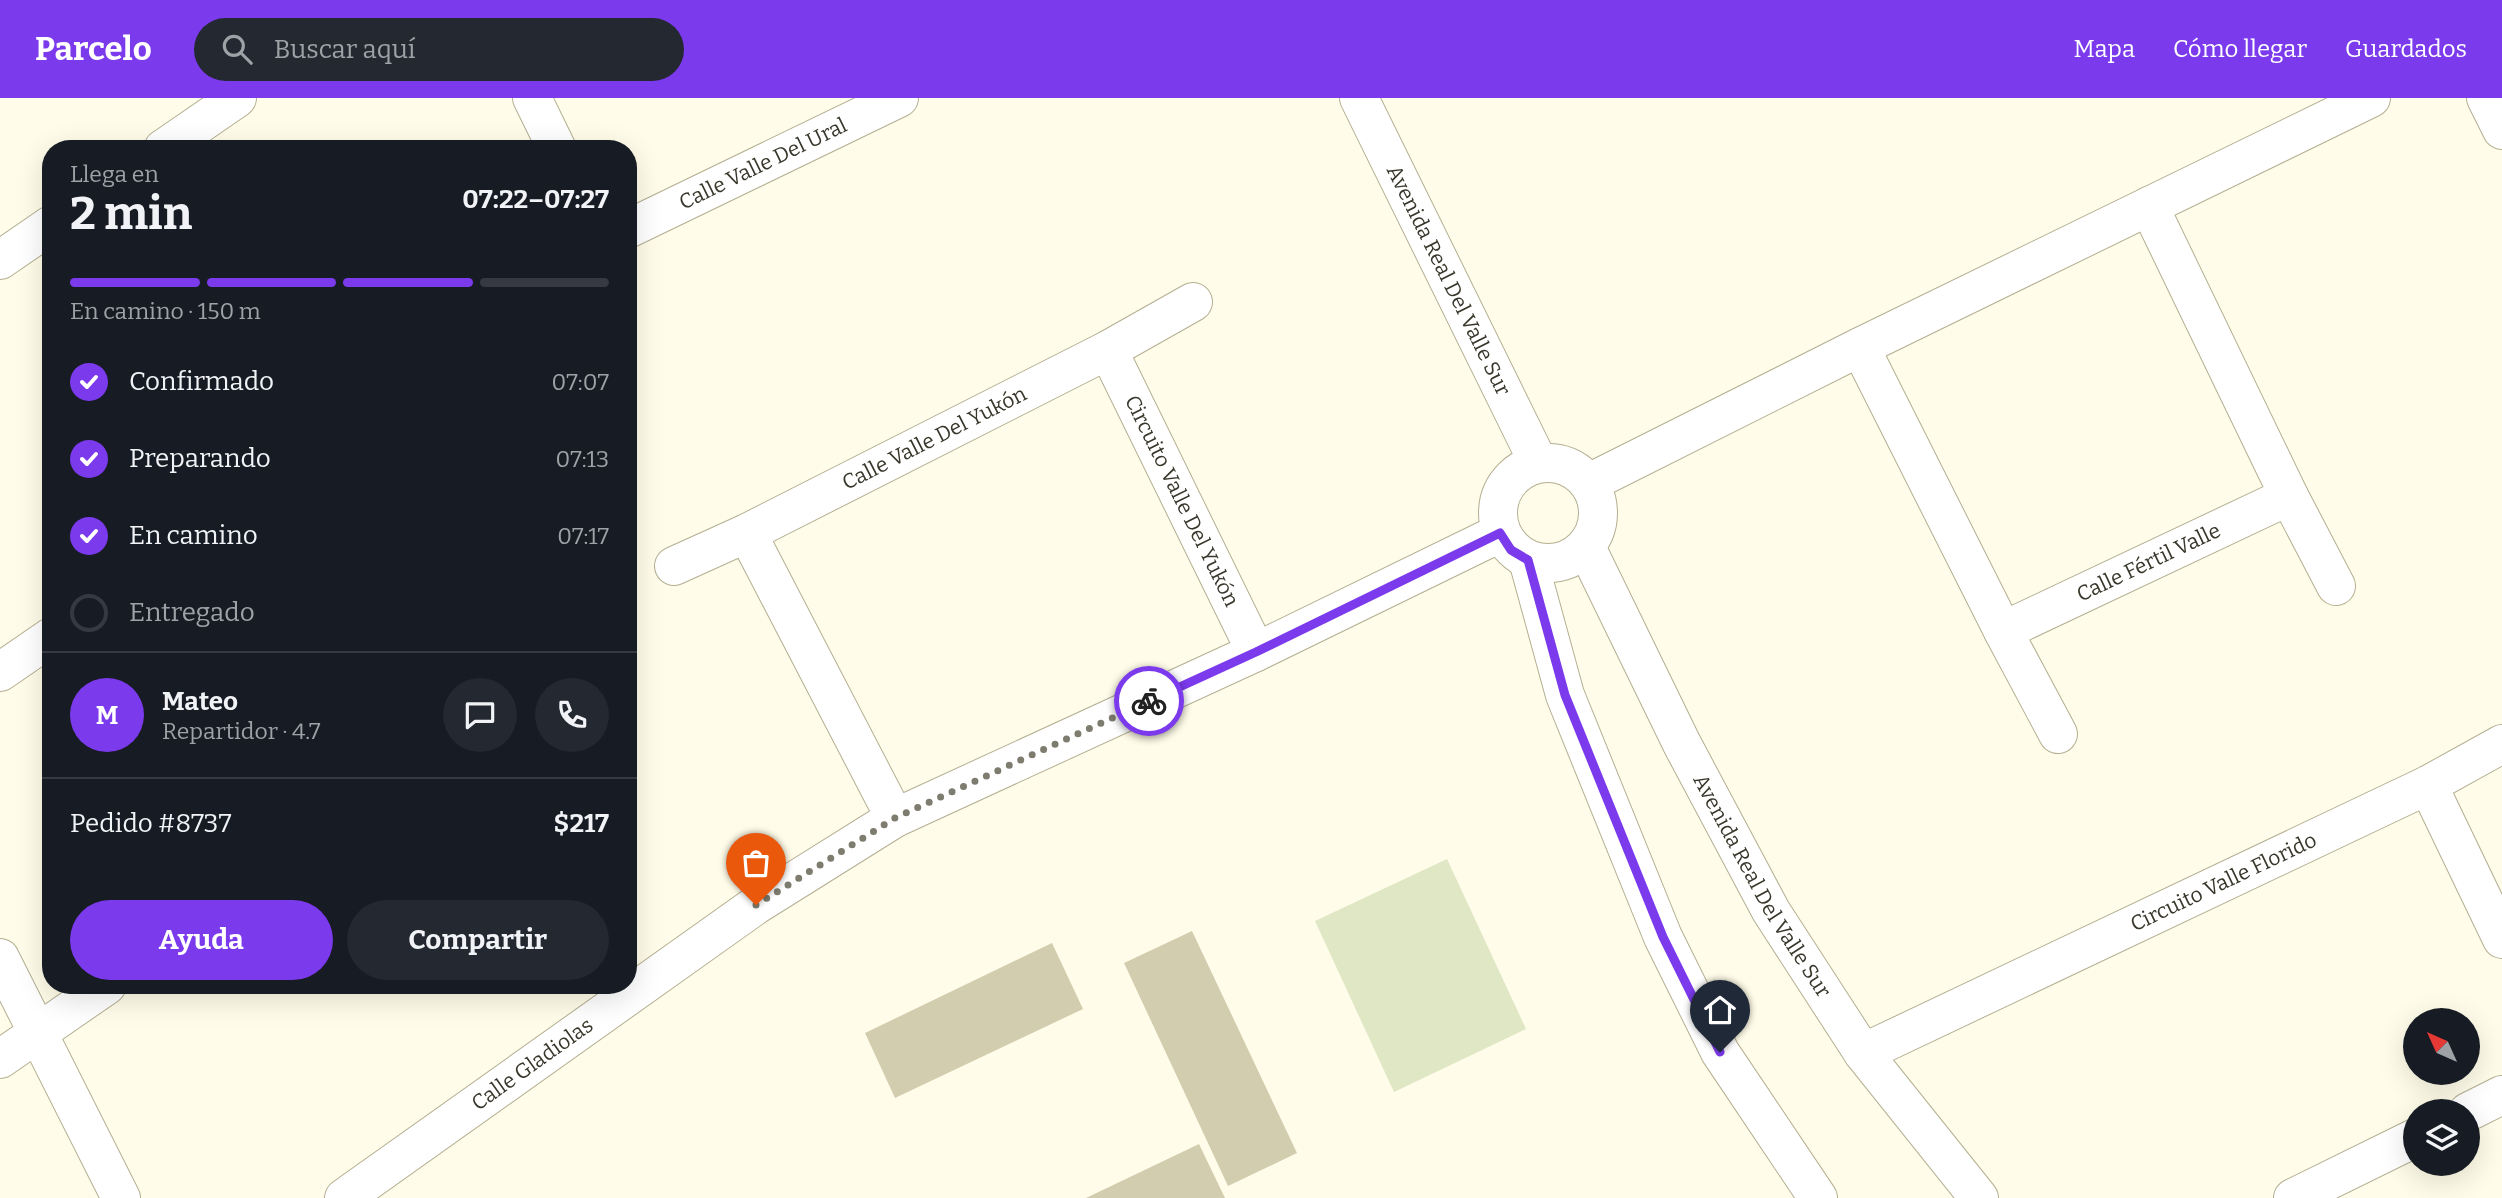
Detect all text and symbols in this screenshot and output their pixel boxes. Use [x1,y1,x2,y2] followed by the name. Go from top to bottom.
[194,18,684,81] search box
[35,29,152,69] text: Parcelo
[218,30,256,68] icon: search
[274,34,416,65] text: Buscar aquí
[2074,35,2135,63] text: Mapa
[2173,35,2307,63] text: Cómo llegar
[2345,35,2467,63] text: Guardados
[675,112,851,215] street label: Calle Valle Del Ural
[70,160,159,188] text: Llega en
[1381,161,1516,400] street label: Avenida Real Del Valle Sur
[462,184,609,215] text: 07:22–07:27
[70,186,192,241] text: 2 min
[70,297,261,325] text: En camino · 150 m
[70,363,108,401] icon: check
[129,366,274,397] text: Confirmado
[552,368,609,396] text: 07:07
[838,381,1031,496] street label: Calle Valle Del Yukón
[1119,391,1245,611] street label: Circuito Valle Del Yukón
[70,440,108,478] icon: check
[129,443,271,474] text: Preparando
[555,445,609,473] text: 07:13
[70,517,108,555] icon: check
[2072,517,2225,607] street label: Calle Fértil Valle
[129,520,258,551] text: En camino
[557,522,609,550] text: 07:17
[129,597,255,628] text: Entregado
[1114,666,1184,736] courier
[443,678,517,752] button: chat
[535,678,609,752] button: phone
[1130,682,1168,720] icon: bike
[162,686,238,717] text: Mateo
[96,700,118,731] text: M
[162,717,321,745] text: Repartidor · 4.7
[1687,770,1837,1002] street label: Avenida Real Del Valle Sur
[70,808,231,839] text: Pedido #8737
[554,808,609,839] text: $217
[2126,827,2321,937] street label: Circuito Valle Florido
[726,833,786,905] pin
[737,844,775,882] icon: bag
[70,900,333,980] button: Ayuda
[347,900,609,980] button: Compartir
[1690,980,1750,1052] pin
[1701,991,1739,1029] icon: home
[2403,1008,2480,1085] north arrow
[2403,1008,2480,1176] map controls
[466,1012,598,1116] street label: Calle Gladiolas
[2403,1099,2480,1176] button: layers

